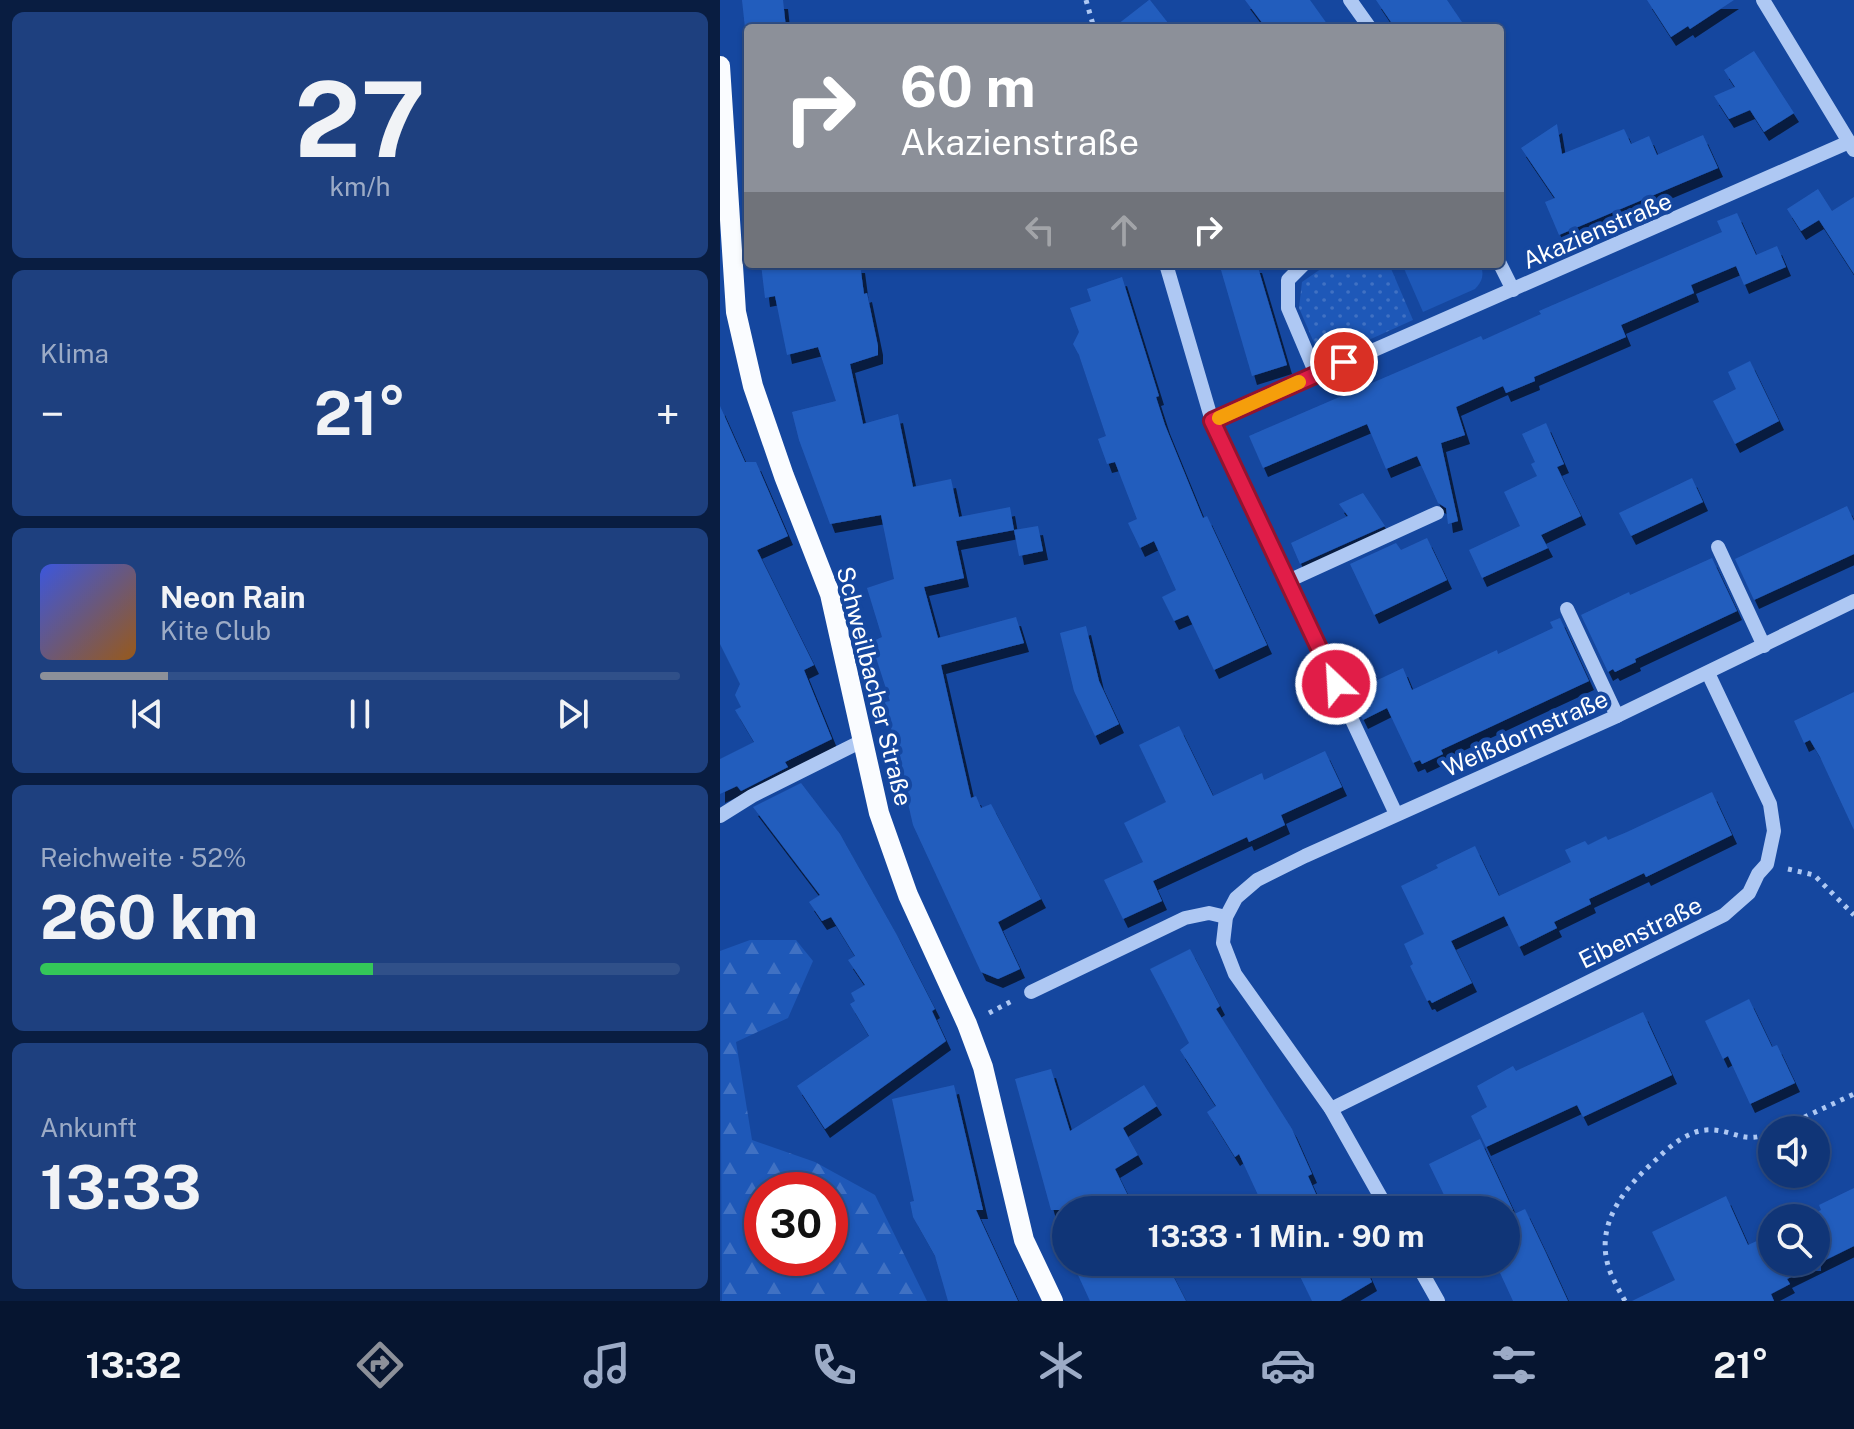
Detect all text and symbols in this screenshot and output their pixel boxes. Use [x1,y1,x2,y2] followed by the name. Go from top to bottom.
[900,54,1036,120] text: 60 m
[768,56,872,160] icon: right
[294,58,426,180] text: 27
[900,121,1139,163] text: Akazienstraße
[329,171,391,202] text: km/h
[1518,186,1676,274] street label: Akazienstraße
[1018,208,1062,252] icon: left
[1102,208,1146,252] icon: ahead
[1186,208,1230,252] icon: right
[1310,328,1378,396] pin
[40,338,109,369] text: Klima
[1322,340,1366,384] icon: arrive
[314,378,406,449] text: 21°
[40,388,64,440] text: −
[656,388,680,440] text: +
[832,563,918,809] street label: Schweilbacher Straße
[160,579,306,615] text: Neon Rain
[160,615,271,646] text: Kite Club
[1294,642,1378,726] position arrow
[1438,684,1612,782] street label: Weißdornstraße
[125,692,169,736] icon: previous
[338,692,382,736] icon: pause
[551,692,595,736] icon: next
[40,842,246,873] text: Reichweite · 52%
[40,882,258,953] text: 260 km
[1574,890,1706,974] street label: Eibenstraße
[40,1112,137,1143] text: Ankunft
[1758,1116,1830,1276] map controls
[1758,1116,1830,1188] button: sound
[40,1152,201,1223] text: 13:33
[744,1172,848,1276] speed limit sign: 30
[1758,1204,1830,1276] button: search
[1148,1218,1424,1254] text: 13:33 · 1 Min. · 90 m
[352,1337,408,1393] icon: directions
[579,1337,635,1393] icon: music
[806,1337,862,1393] icon: phone
[1033,1337,1089,1393] icon: climate
[1260,1337,1316,1393] icon: car
[1486,1337,1542,1393] icon: filters
[85,1344,181,1386] text: 13:32
[1713,1344,1769,1386] text: 21°

